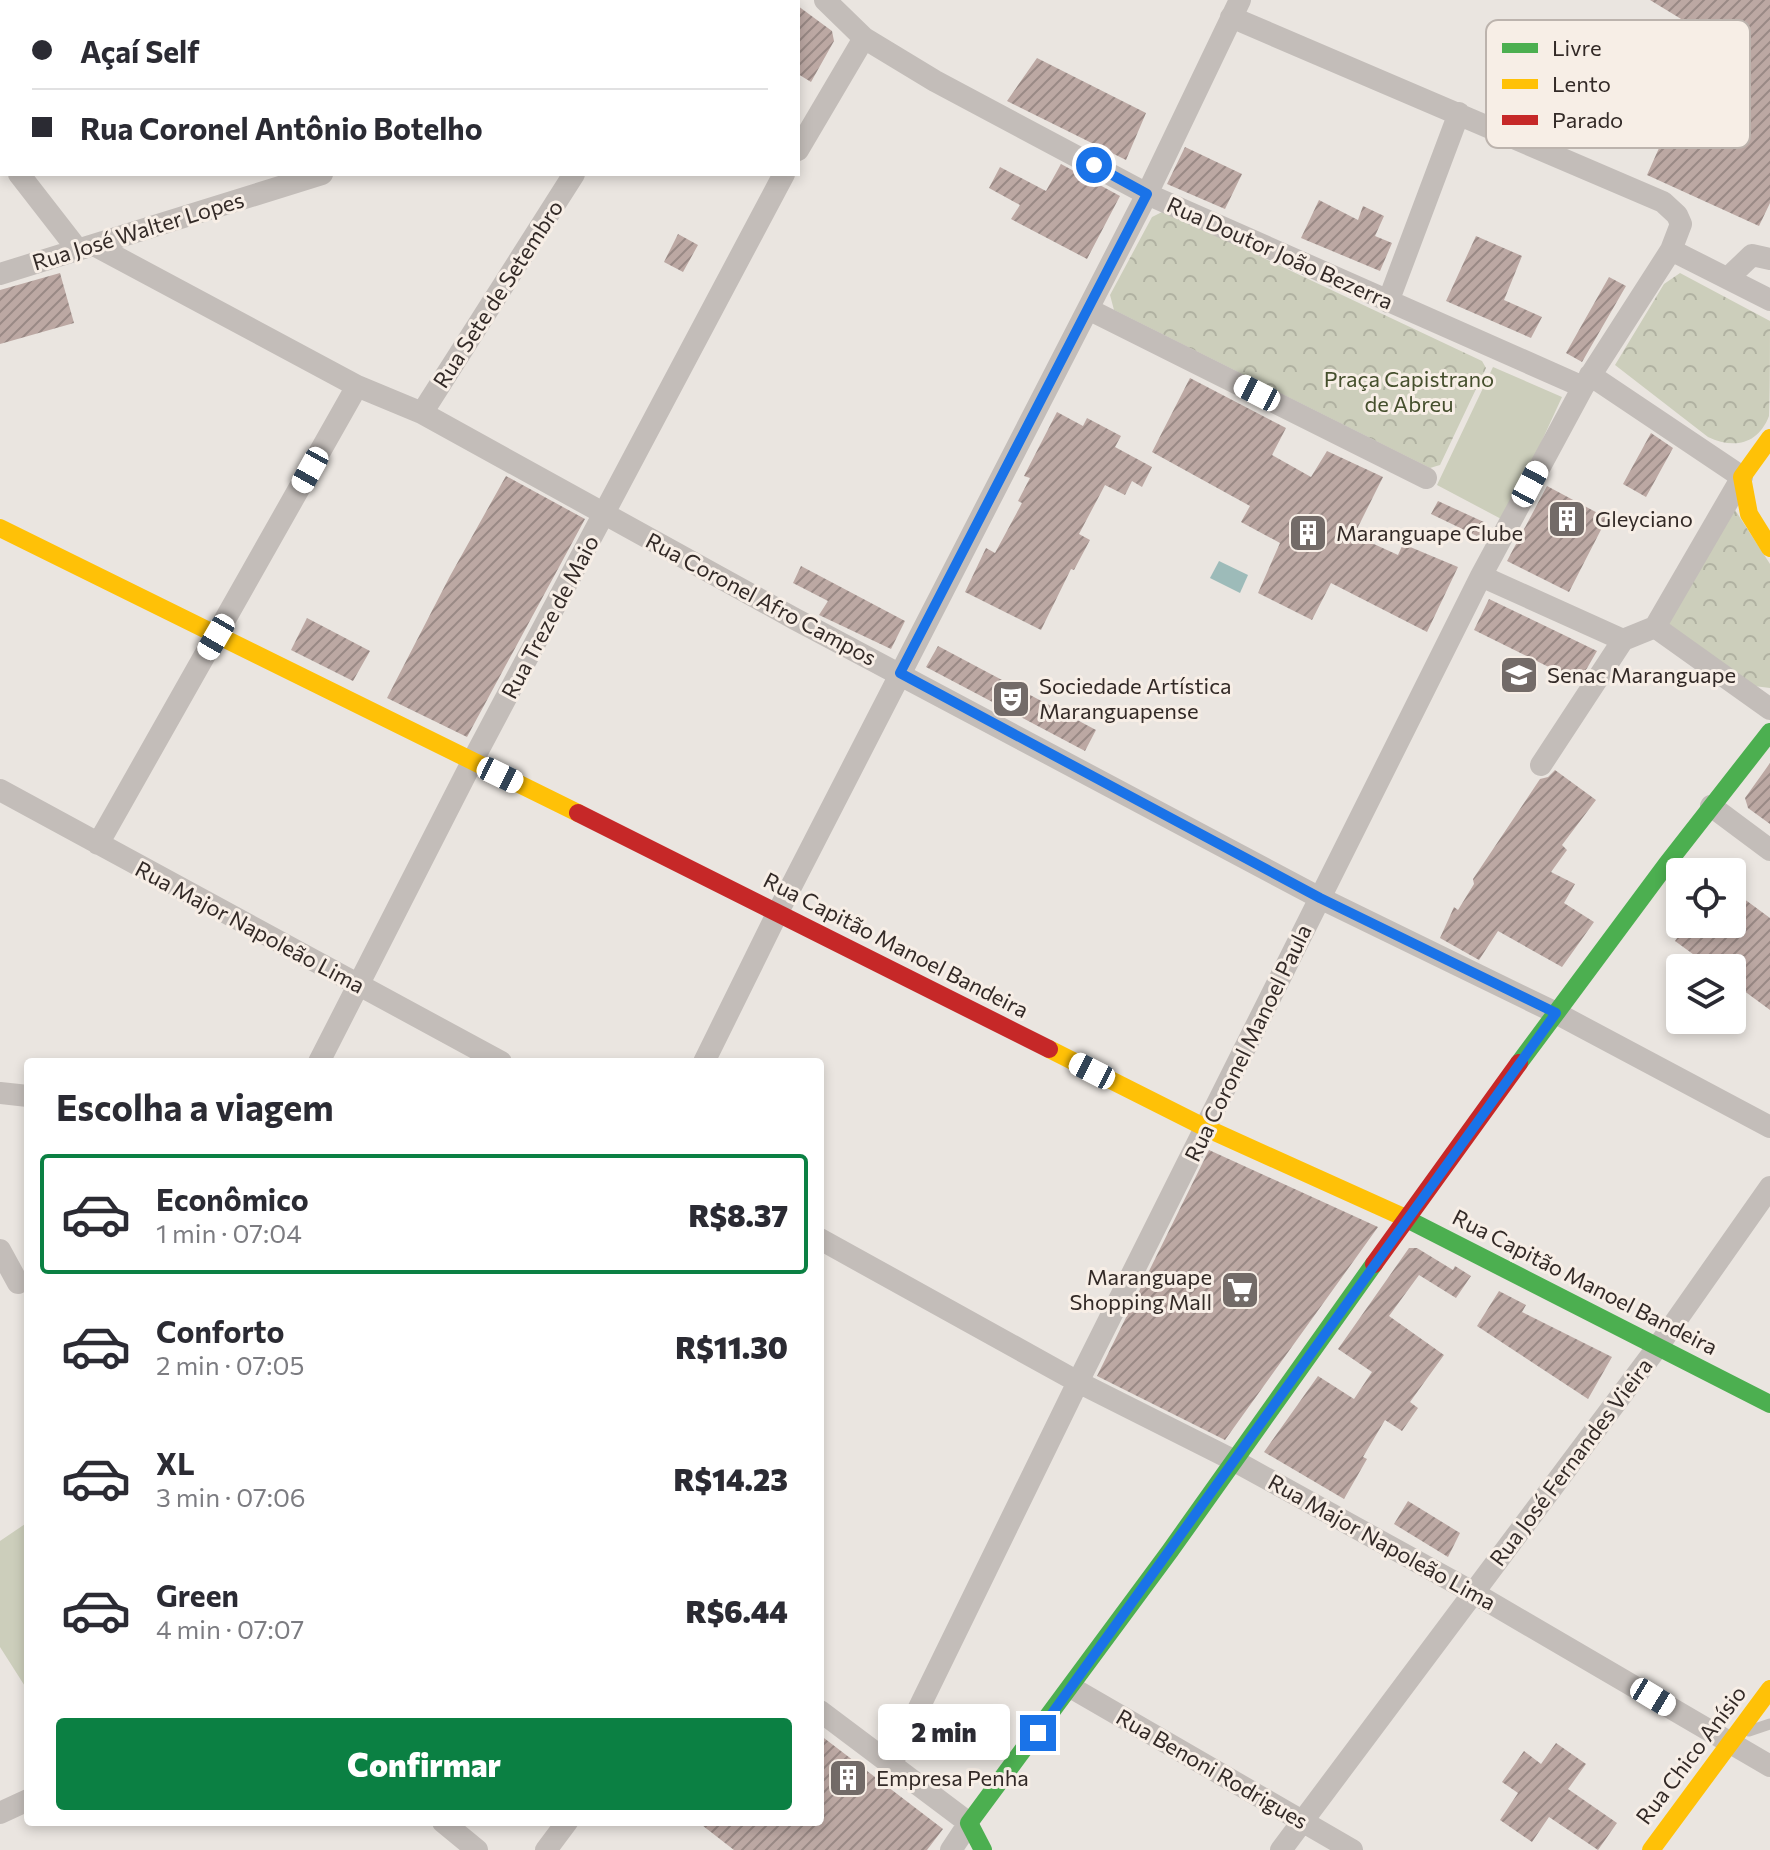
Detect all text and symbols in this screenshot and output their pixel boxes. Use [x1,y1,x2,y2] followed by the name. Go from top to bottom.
[1486,20,1750,148] legend
[80,32,199,69] text: Açaí Self
[1552,34,1602,61] text: Livre
[1552,70,1611,97] text: Lento
[1552,106,1623,133] text: Parado
[80,109,483,146] text: Rua Coronel Antônio Botelho
[1076,147,1112,183] route start
[29,185,247,276] street label: Rua José Walter Lopes
[1163,190,1397,315] street label: Rua Doutor João Bezerra
[427,195,568,393] street label: Rua Sete de Setembro
[1324,365,1494,417] park label: Praça Capistrano de Abreu
[1230,371,1284,415] car
[288,443,332,497] car
[1508,457,1552,511] car
[1546,498,1588,540] building icon: Gleyciano
[1595,505,1693,532] place label: Gleyciano
[1287,512,1329,554] building icon: Maranguape Clube
[1336,519,1523,546] place label: Maranguape Clube
[641,526,881,671] street label: Rua Coronel Afro Campos
[495,530,604,703] street label: Rua Treze de Maio
[194,610,238,664] car
[1498,654,1540,696] school or university icon: Senac Maranguape
[1547,661,1736,688] place label: Senac Maranguape
[1039,672,1232,724] place label: Sociedade Artística Maranguapense
[990,678,1032,720] theatre icon: Sociedade Artística Maranguapense
[473,754,527,796] car
[131,855,370,999] street label: Rua Major Napoleão Lima
[1666,858,1746,1034] map controls
[1666,858,1746,938] button: locate
[759,866,1033,1023] street label: Rua Capitão Manoel Bandeira
[1178,920,1317,1166] street label: Rua Coronel Manoel Paula
[1666,954,1746,1034] button: layers
[1065,1049,1119,1093] car
[56,1084,334,1128] text: Escolha a viagem
[60,1178,132,1250] icon: car
[156,1180,309,1217] text: Econômico
[688,1196,788,1233] text: R$8.37
[1448,1203,1722,1360] street label: Rua Capitão Manoel Bandeira
[156,1217,302,1248] text: 1 min · 07:04
[1069,1263,1212,1315] place label: Maranguape Shopping Mall
[1219,1269,1261,1311] supermarket icon: Maranguape Shopping Mall
[60,1310,132,1382] icon: car
[156,1312,284,1349] text: Conforto
[675,1328,788,1365] text: R$11.30
[156,1349,304,1380] text: 2 min · 07:05
[1483,1352,1658,1571] street label: Rua José Fernandes Vieira
[60,1442,132,1514] icon: car
[156,1444,195,1481] text: XL
[673,1460,788,1497] text: R$14.23
[1264,1468,1501,1615] street label: Rua Major Napoleão Lima
[156,1481,306,1512] text: 3 min · 07:06
[60,1574,132,1646] icon: car
[156,1576,239,1613] text: Green
[686,1592,788,1629] text: R$6.44
[156,1613,304,1644] text: 4 min · 07:07
[1626,1674,1680,1720] car
[1630,1680,1751,1829] street label: Rua Chico Anísio
[1112,1703,1313,1834] street label: Rua Benoni Rodrigues
[878,1705,1010,1761] callout: 2 min
[1020,1715,1056,1751] route end
[911,1716,977,1747] text: 2 min
[56,1718,792,1810] button: Confirmar
[827,1757,869,1799] building icon: Empresa Penha
[876,1764,1029,1791] place label: Empresa Penha

